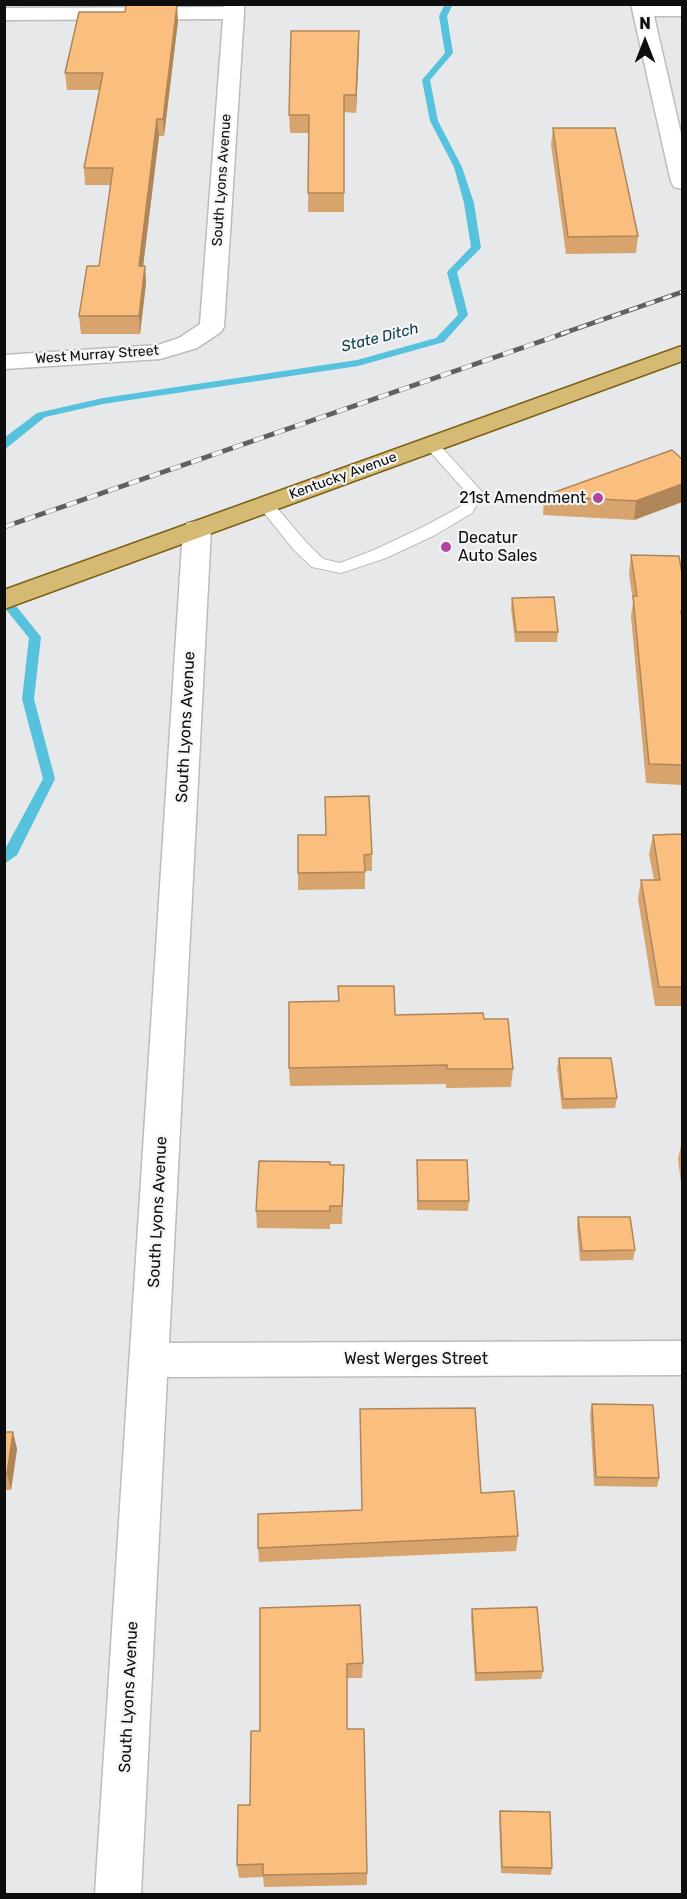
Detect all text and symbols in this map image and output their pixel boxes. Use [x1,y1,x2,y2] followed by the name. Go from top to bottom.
[615,12,675,72] north arrow
[639,14,651,33] text: N
[209,113,235,247] street label: South Lyons Avenue
[340,320,420,356] water label: State Ditch
[35,342,159,368] street label: West Murray Street
[287,449,399,503] street label: Kentucky Avenue
[459,488,586,508] place label: 21st Amendment
[591,491,605,505] marker: 21st Amendment
[458,528,537,566] place label: Decatur Auto Sales
[439,540,453,554] marker: Decatur Auto Sales
[172,651,200,803] street label: South Lyons Avenue
[144,1136,172,1288] street label: South Lyons Avenue
[344,1349,488,1369] street label: West Werges Street
[115,1621,143,1773] street label: South Lyons Avenue

